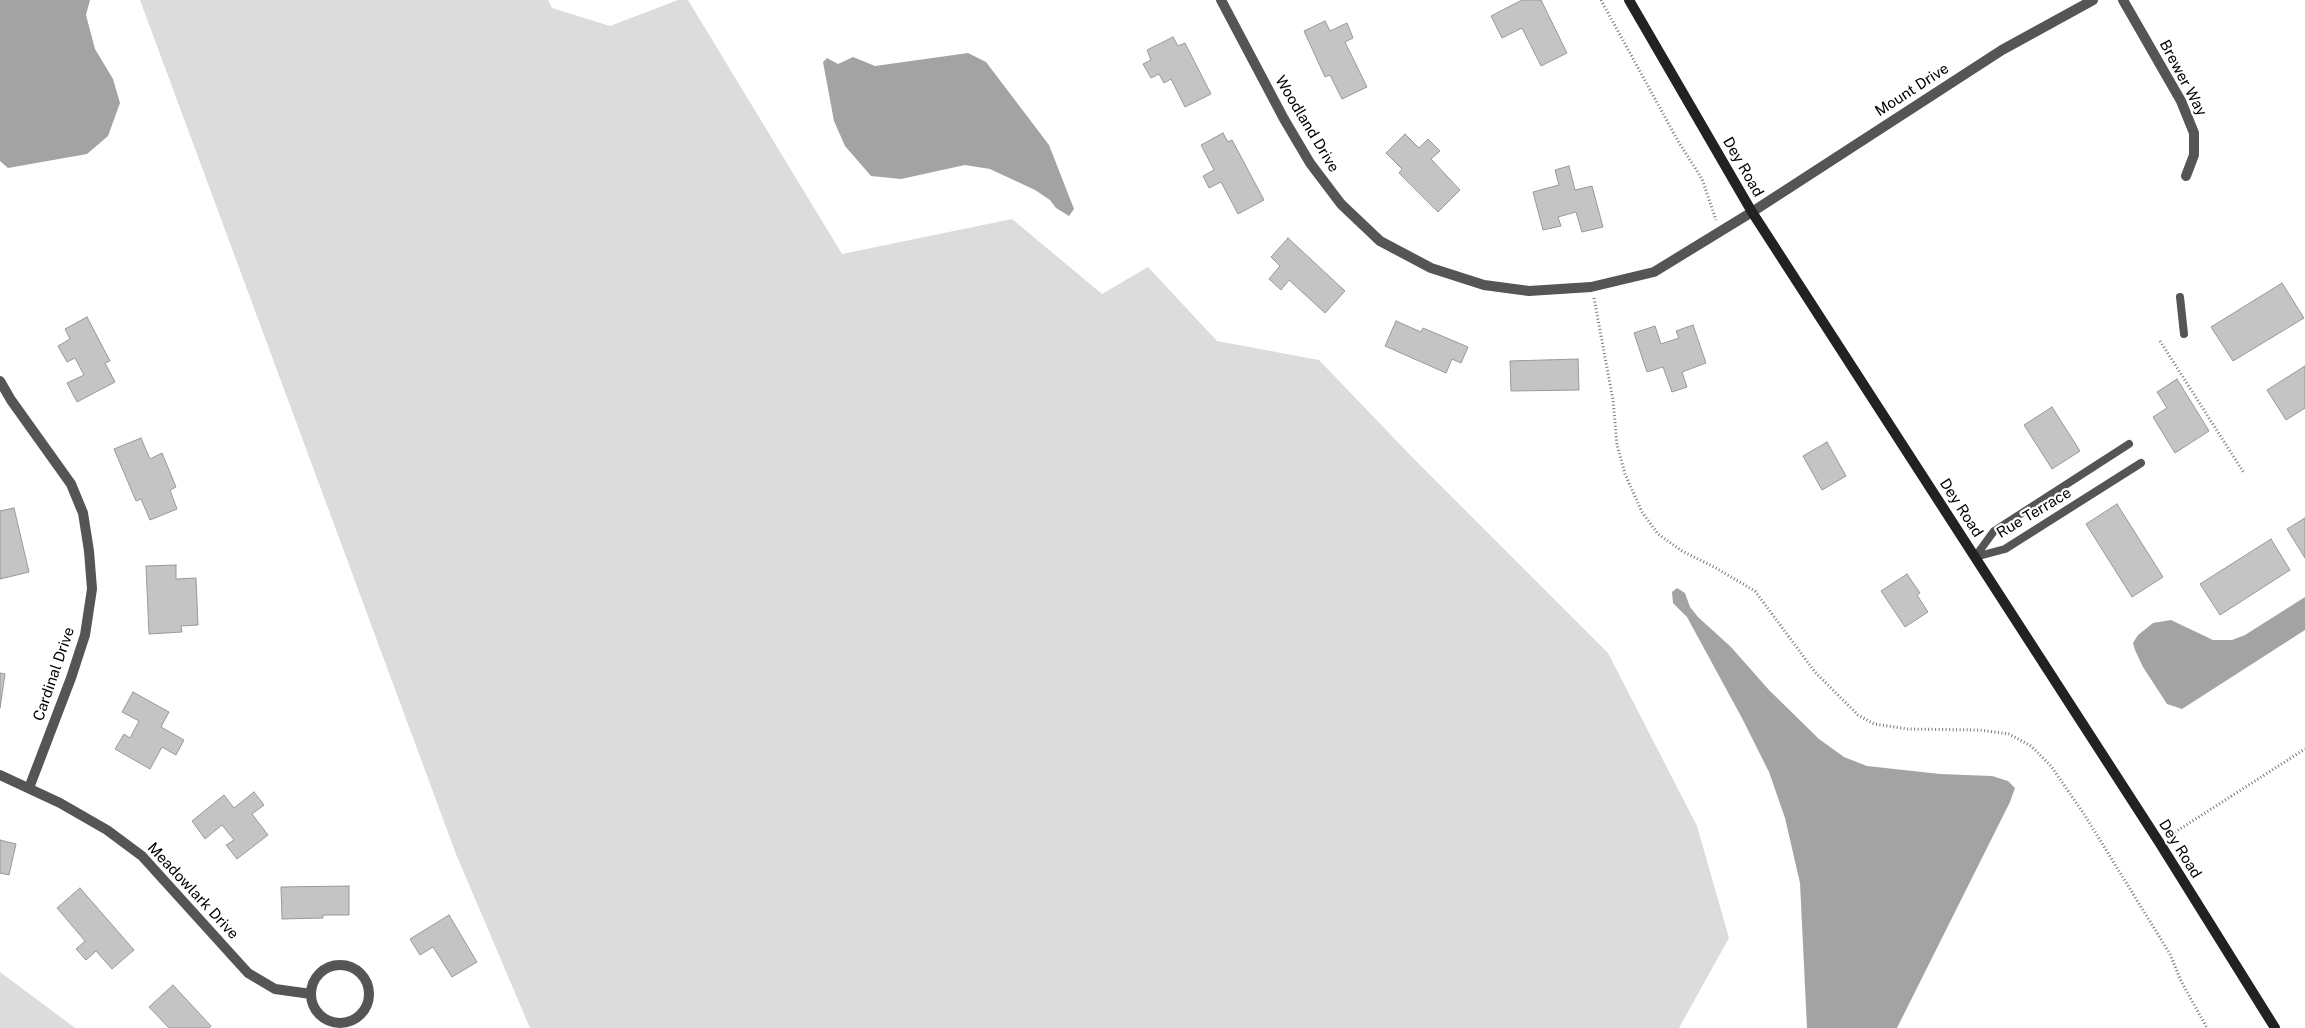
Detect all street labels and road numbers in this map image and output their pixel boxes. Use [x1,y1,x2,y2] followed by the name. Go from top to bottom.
[2155,37,2211,119] street label: Brewer Way
[1872,60,1952,120] street label: Mount Drive
[1271,72,1343,176] street label: Woodland Drive
[1719,134,1767,200] street label: Dey Road
[1935,475,1987,541] street label: Dey Road
[1994,484,2074,542] street label: Rue Terrace
[30,625,78,723] street label: Cardinal Drive
[2155,816,2205,882] street label: Dey Road
[144,839,242,943] street label: Meadowlark Drive

